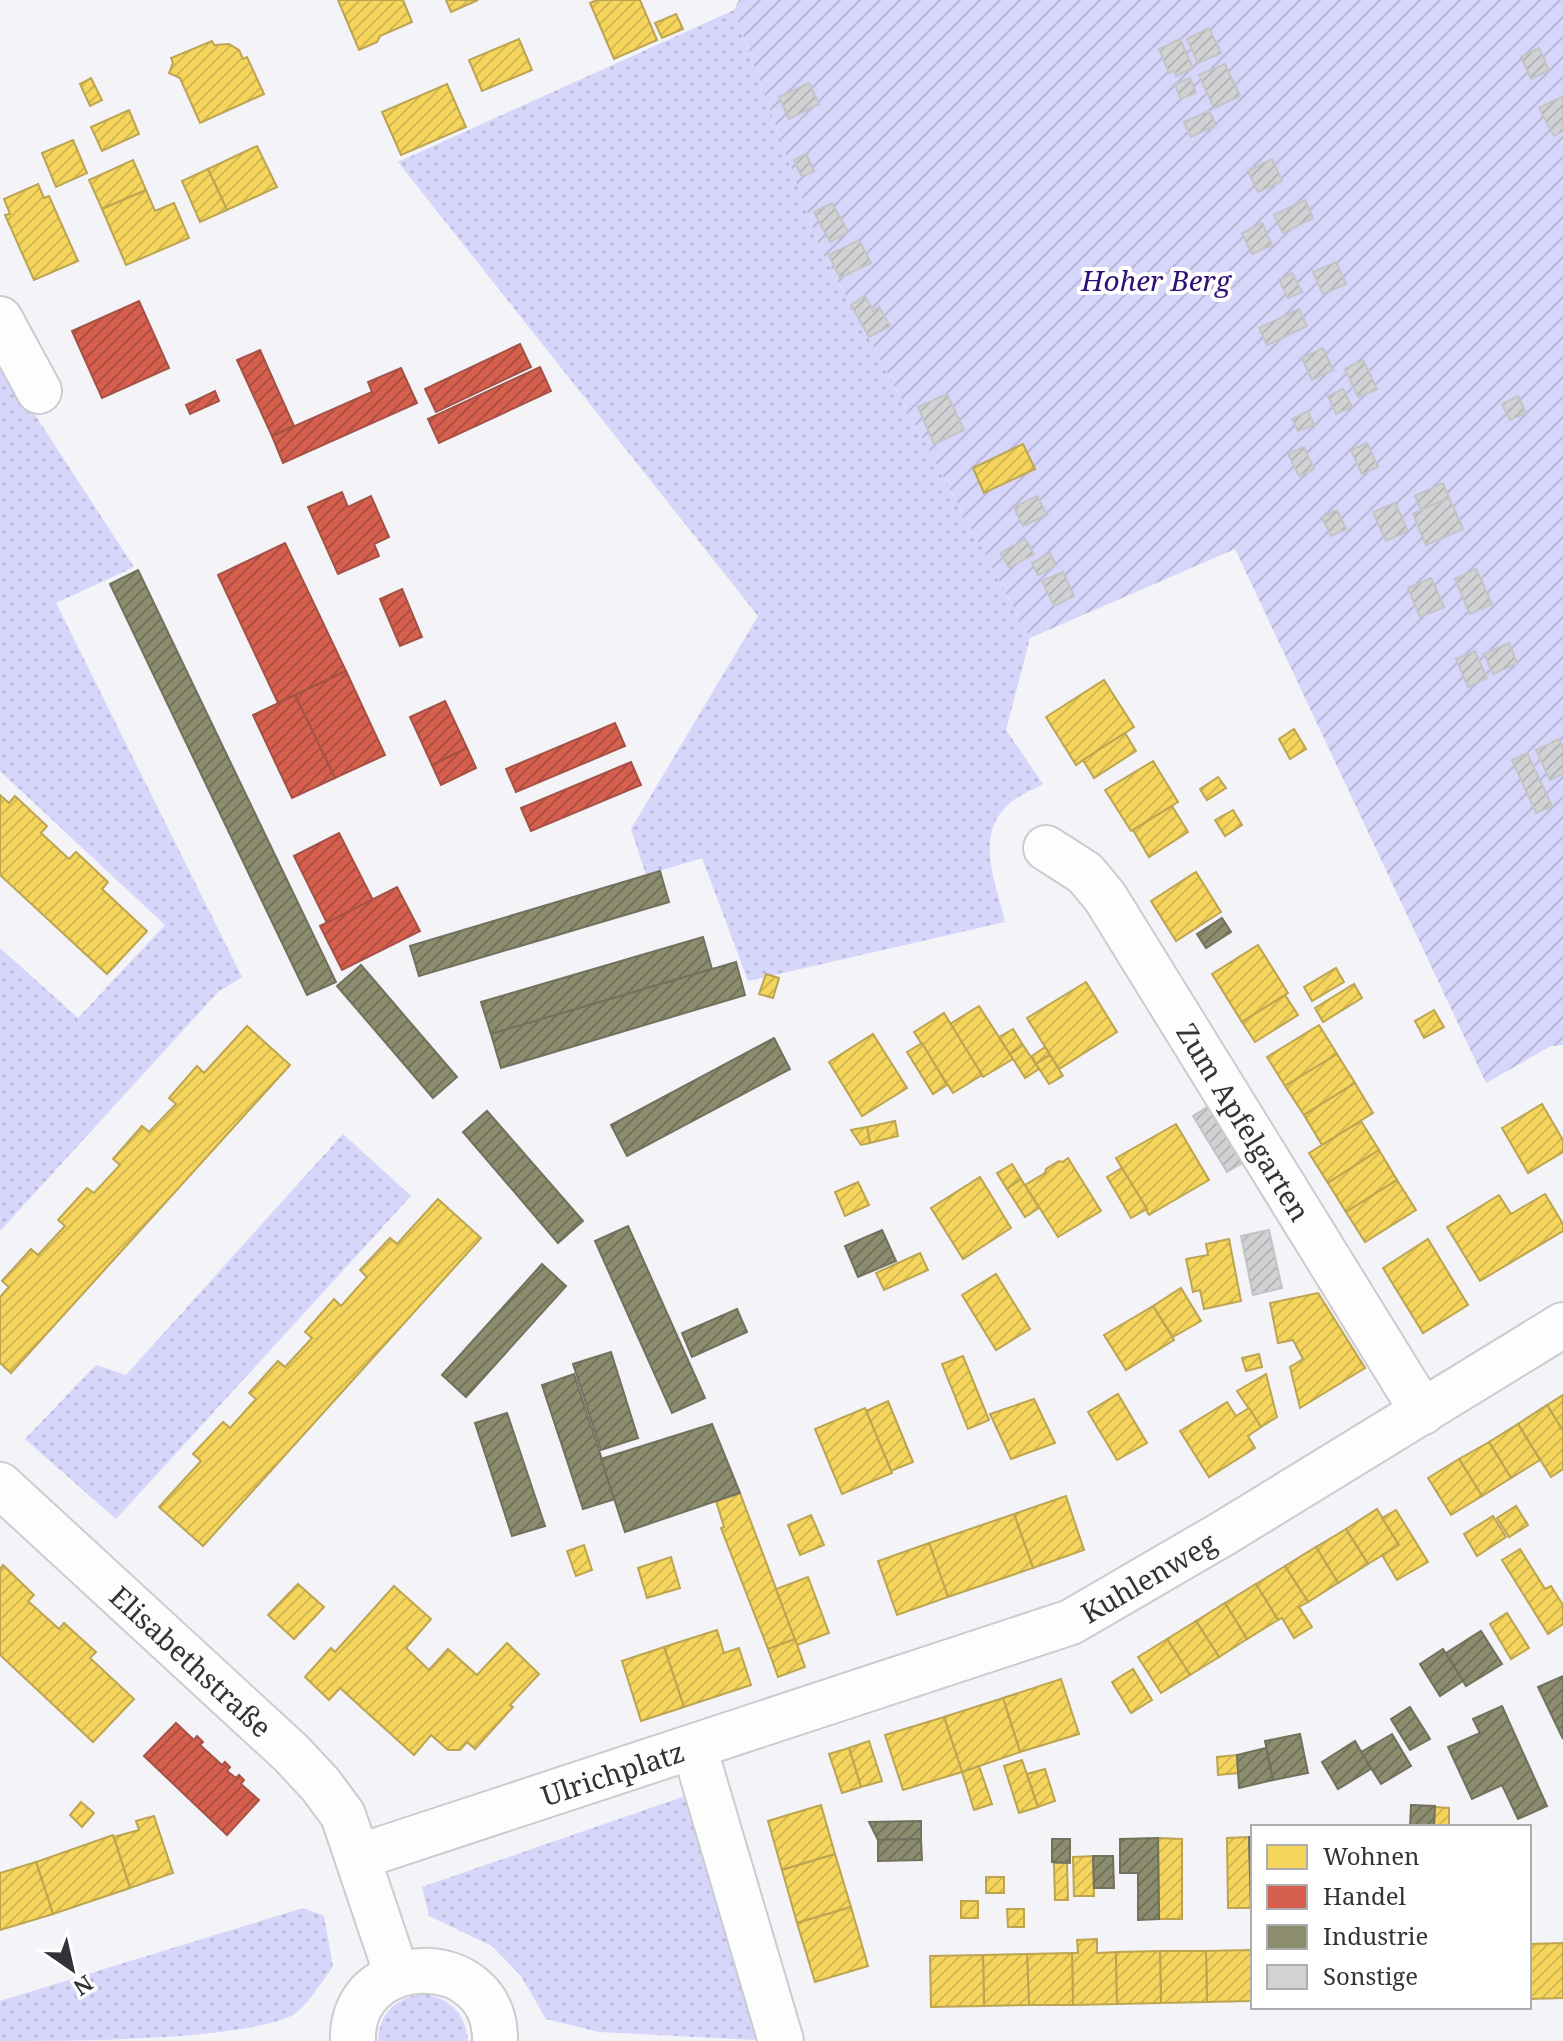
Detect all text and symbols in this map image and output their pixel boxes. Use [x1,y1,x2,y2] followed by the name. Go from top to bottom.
[1080,261,1232,299] park label: Hoher Berg
[1168,1016,1319,1228] street label: Zum Apfelgarten
[1074,1523,1223,1631] street label: Kuhlenweg
[102,1577,280,1745] street label: Elisabethstraße
[536,1732,689,1814] street label: Ulrichplatz
[1251,1825,1531,2009] legend
[1323,1839,1420,1872] text: Wohnen
[1323,1879,1407,1912] text: Handel
[1323,1919,1428,1952] text: Industrie
[32,1929,112,2009] north arrow
[1323,1959,1418,1992] text: Sonstige
[68,1969,99,2004] text: N

